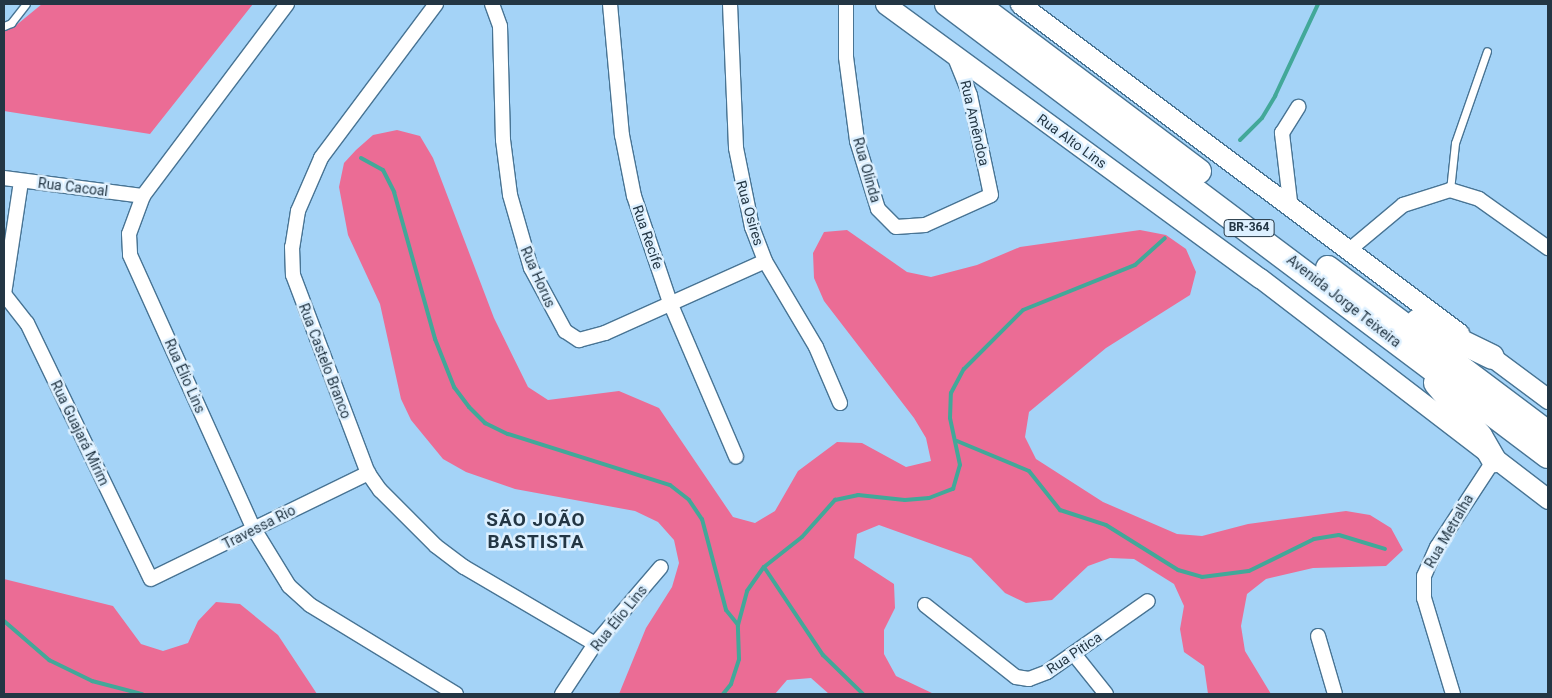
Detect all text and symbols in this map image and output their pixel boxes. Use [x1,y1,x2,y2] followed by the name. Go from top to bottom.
[957,78,993,168] street label: Rua Amêndoa
[1034,110,1110,172] street label: Rua Alto Lins
[850,135,884,205] street label: Rua Olinda
[37,174,109,200] street label: Rua Cacoal
[733,179,767,247] street label: Rua Osires
[629,203,667,271] street label: Rua Recife
[1223,218,1275,238] road number: BR-364
[517,244,559,310] street label: Rua Horus
[1284,251,1404,351] street label: Avenida Jorge Teixeira
[295,301,355,421] street label: Rua Castelo Branco
[161,336,209,416] street label: Rua Élio Lins
[47,378,113,488] street label: Rua Guajará Mirim
[1421,491,1477,571] street label: Rua Metralha
[220,501,298,553] street label: Travessa Rio
[485,509,587,553] district label: SÃO JOÃO BASTISTA
[587,582,651,654] street label: Rua Élio Lins
[1043,629,1105,677] street label: Rua Pitica

